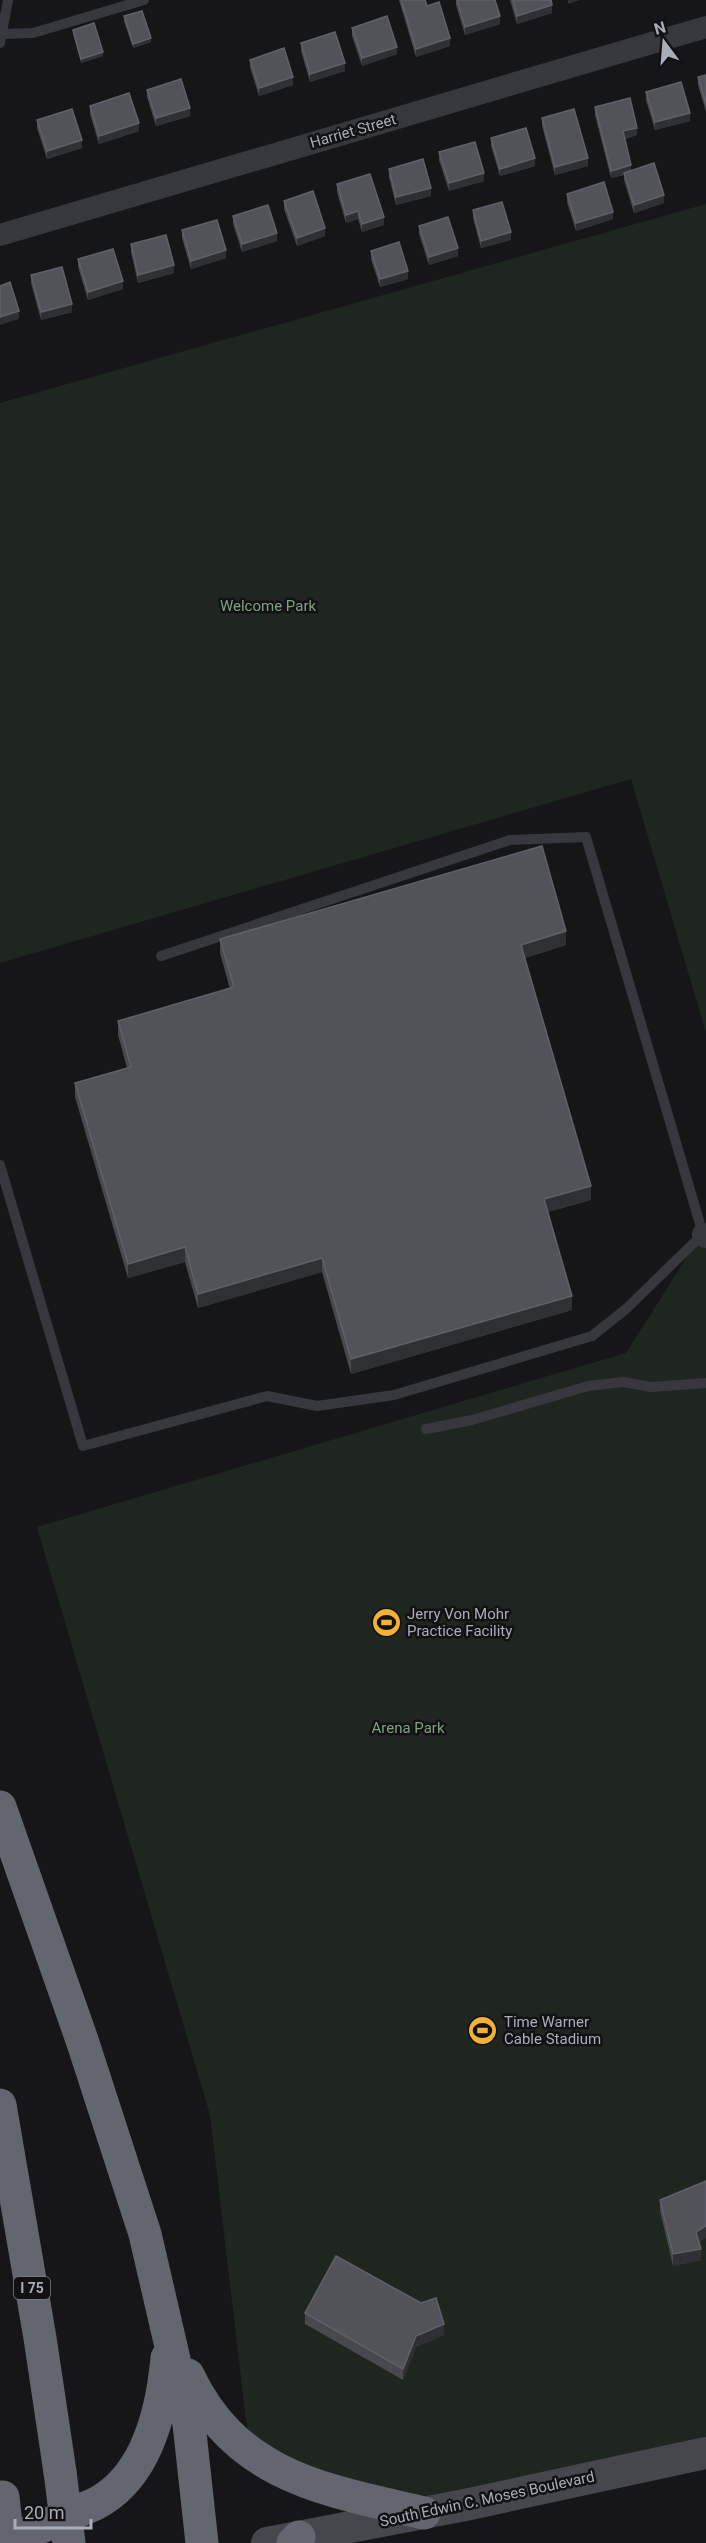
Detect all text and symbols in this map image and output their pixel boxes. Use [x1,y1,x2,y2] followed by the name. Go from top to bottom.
[634,12,694,72] north arrow
[652,17,668,39] text: N
[308,110,398,152] street label: Harriet Street
[220,597,316,615] park label: Welcome Park
[407,1605,512,1640] place label: Jerry Von Mohr Practice Facility
[370,1607,402,1639] sports icon: Jerry Von Mohr Practice Facility
[371,1719,445,1737] park label: Arena Park
[504,2013,601,2048] place label: Time Warner Cable Stadium
[467,2015,499,2047] sports icon: Time Warner Cable Stadium
[14,2277,50,2299] road number: I 75
[378,2467,596,2531] street label: South Edwin C. Moses Boulevard
[15,2492,92,2530] scale bar
[24,2502,64,2523] text: 20 m

